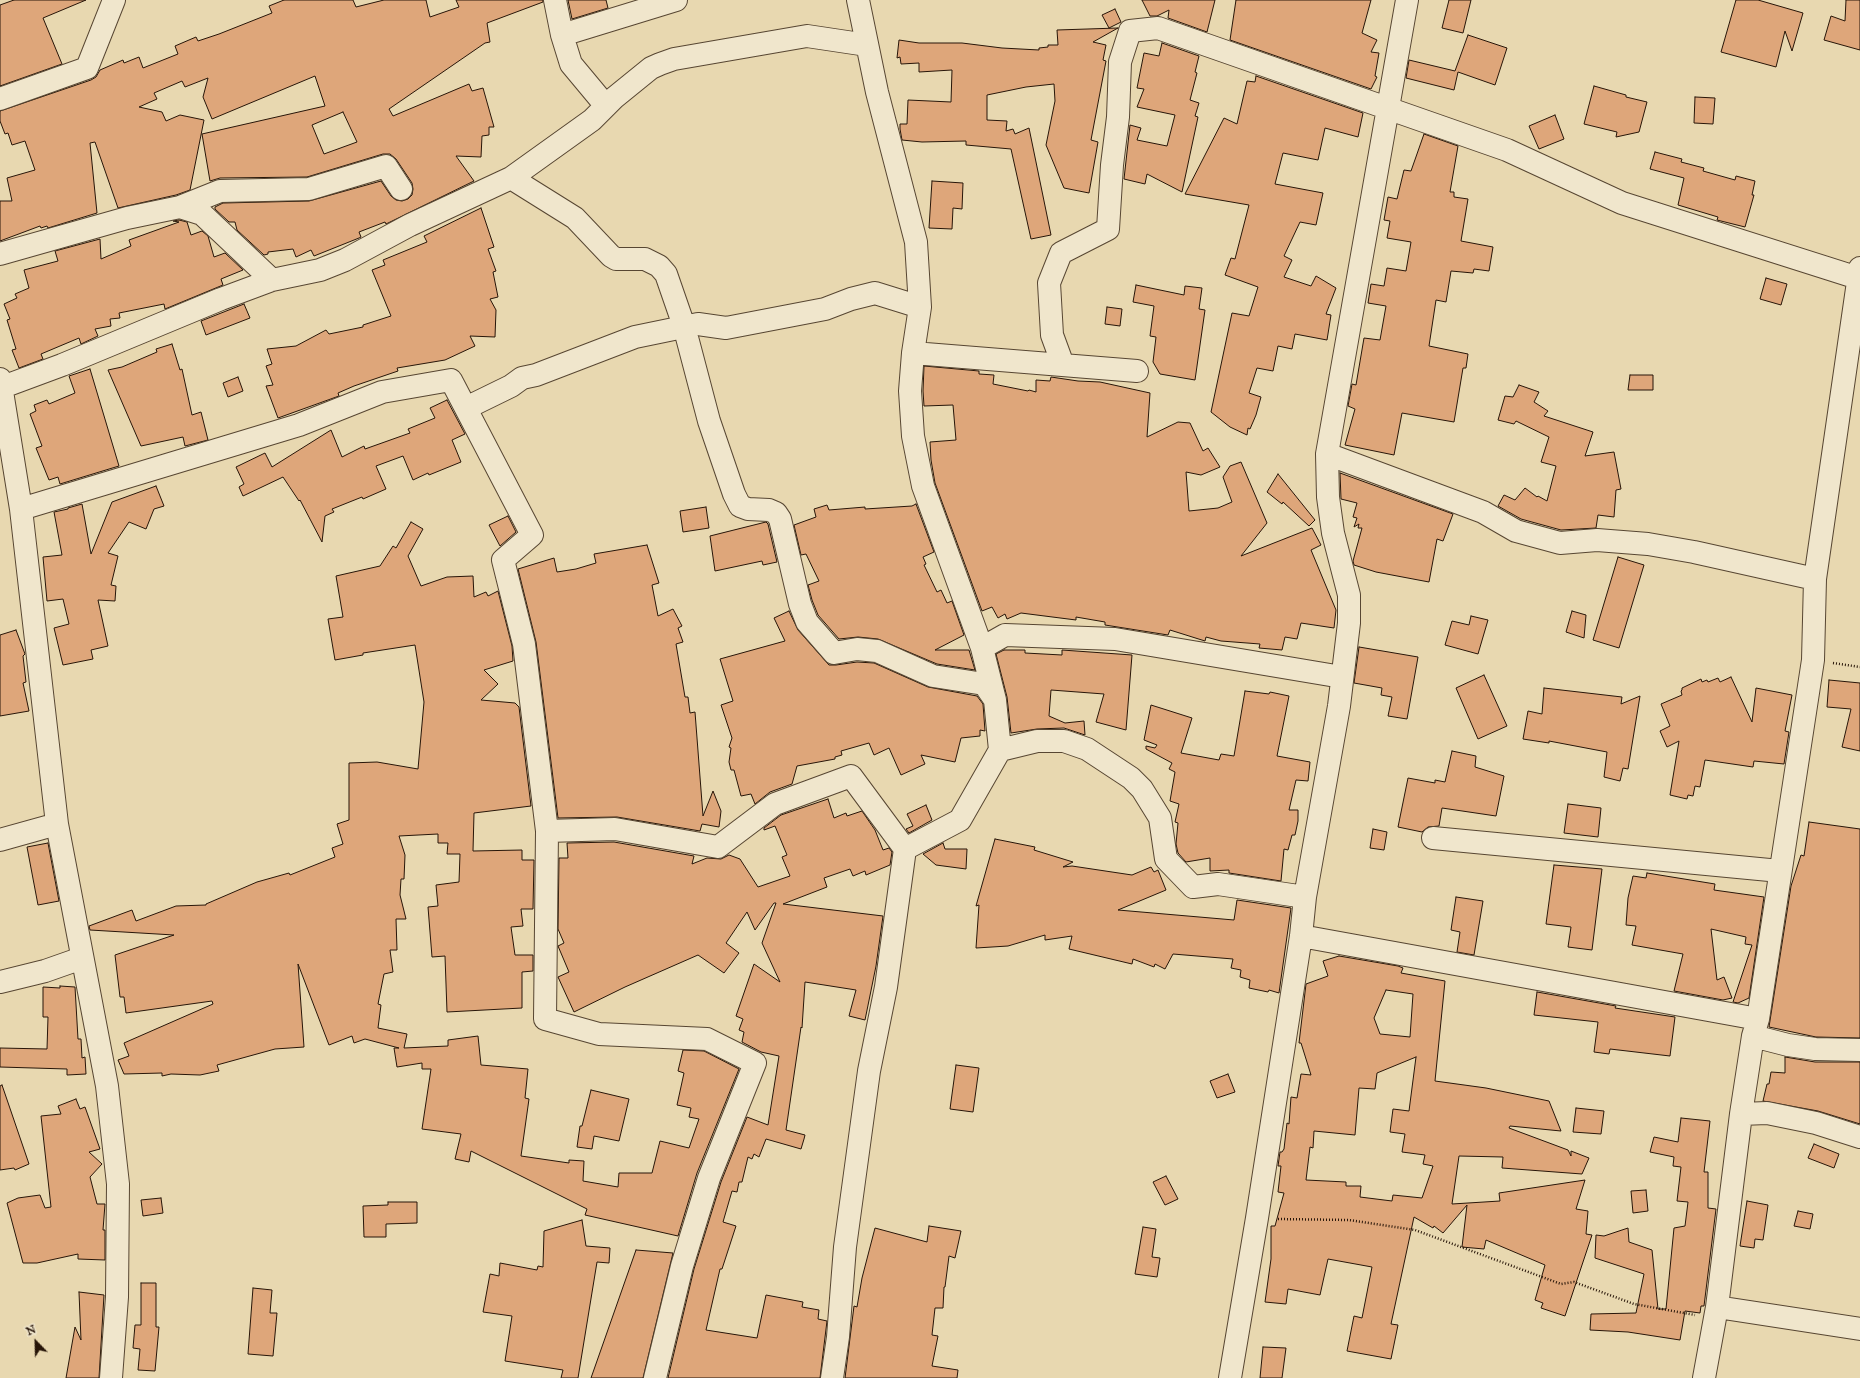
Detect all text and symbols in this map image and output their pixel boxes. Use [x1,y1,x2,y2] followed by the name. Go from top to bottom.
[16,1322,56,1362] north arrow
[24,1323,38,1338] text: N

